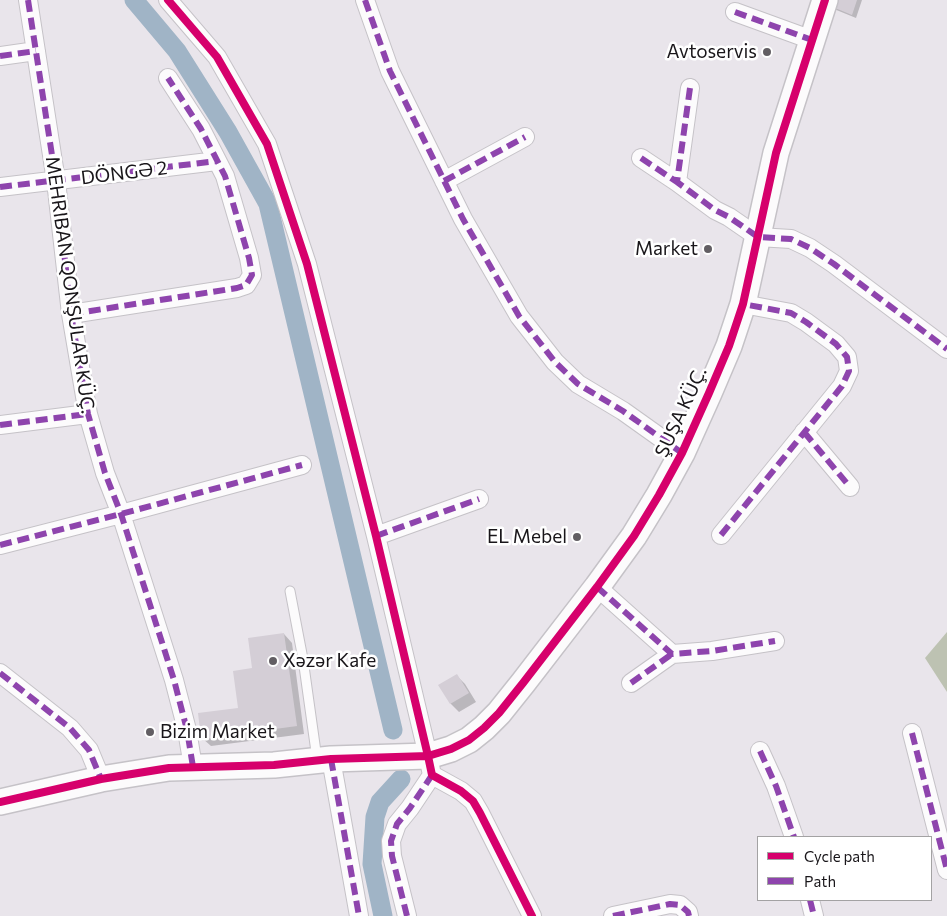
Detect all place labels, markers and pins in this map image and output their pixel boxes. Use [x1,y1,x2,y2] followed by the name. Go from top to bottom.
[667,41,757,63] place label: Avtoservis
[761,46,773,58] marker: Avtoservis
[635,238,698,260] place label: Market
[702,243,714,255] marker: Market
[487,526,567,548] place label: EL Mebel
[571,531,583,543] marker: EL Mebel
[283,650,376,672] place label: Xəzər Kafe
[267,655,279,667] marker: Xəzər Kafe
[160,721,275,743] place label: Bizim Market
[144,726,156,738] marker: Bizim Market

